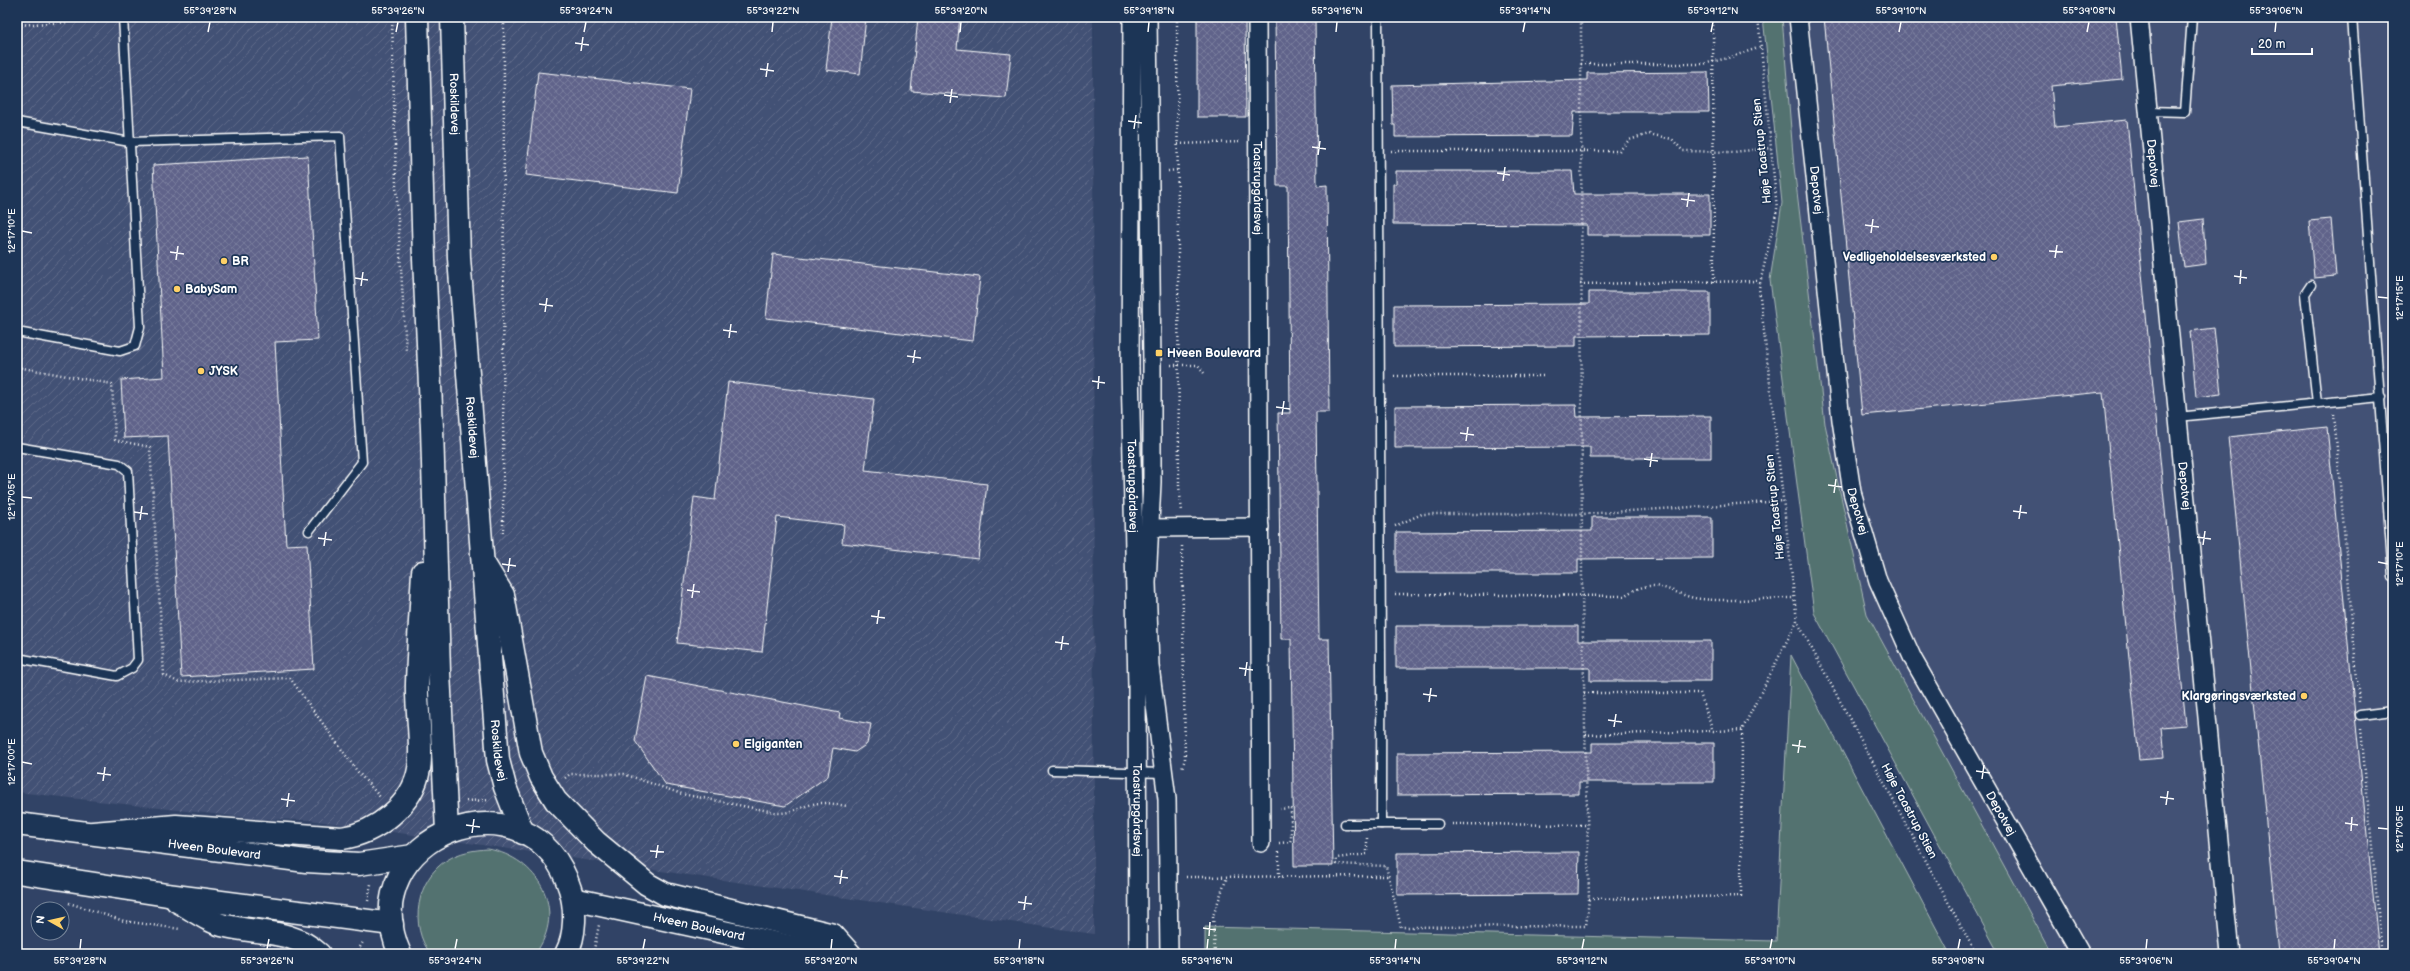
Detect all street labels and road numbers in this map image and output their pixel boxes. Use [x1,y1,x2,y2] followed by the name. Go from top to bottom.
[446,73,463,135] street label: Roskildevej
[1749,97,1775,204] street label: Høje Taastrup Stien
[2143,138,2163,188] street label: Depotvej
[1250,141,1266,235] street label: Taastrupgårdsvej
[1806,165,1827,215] street label: Depotvej
[462,396,482,459] street label: Roskildevej
[1124,439,1141,533] street label: Taastrupgårdsvej
[1762,453,1788,560] street label: Høje Taastrup Stien
[2175,461,2194,511] street label: Depotvej
[1844,486,1872,537] street label: Depotvej
[487,719,511,783] street label: Roskildevej
[1878,761,1941,861] street label: Høje Taastrup Stien
[1130,763,1145,857] street label: Taastrupgårdsvej
[1982,789,2020,838] street label: Depotvej
[167,836,262,863] street label: Hveen Boulevard
[652,909,746,944] street label: Hveen Boulevard

